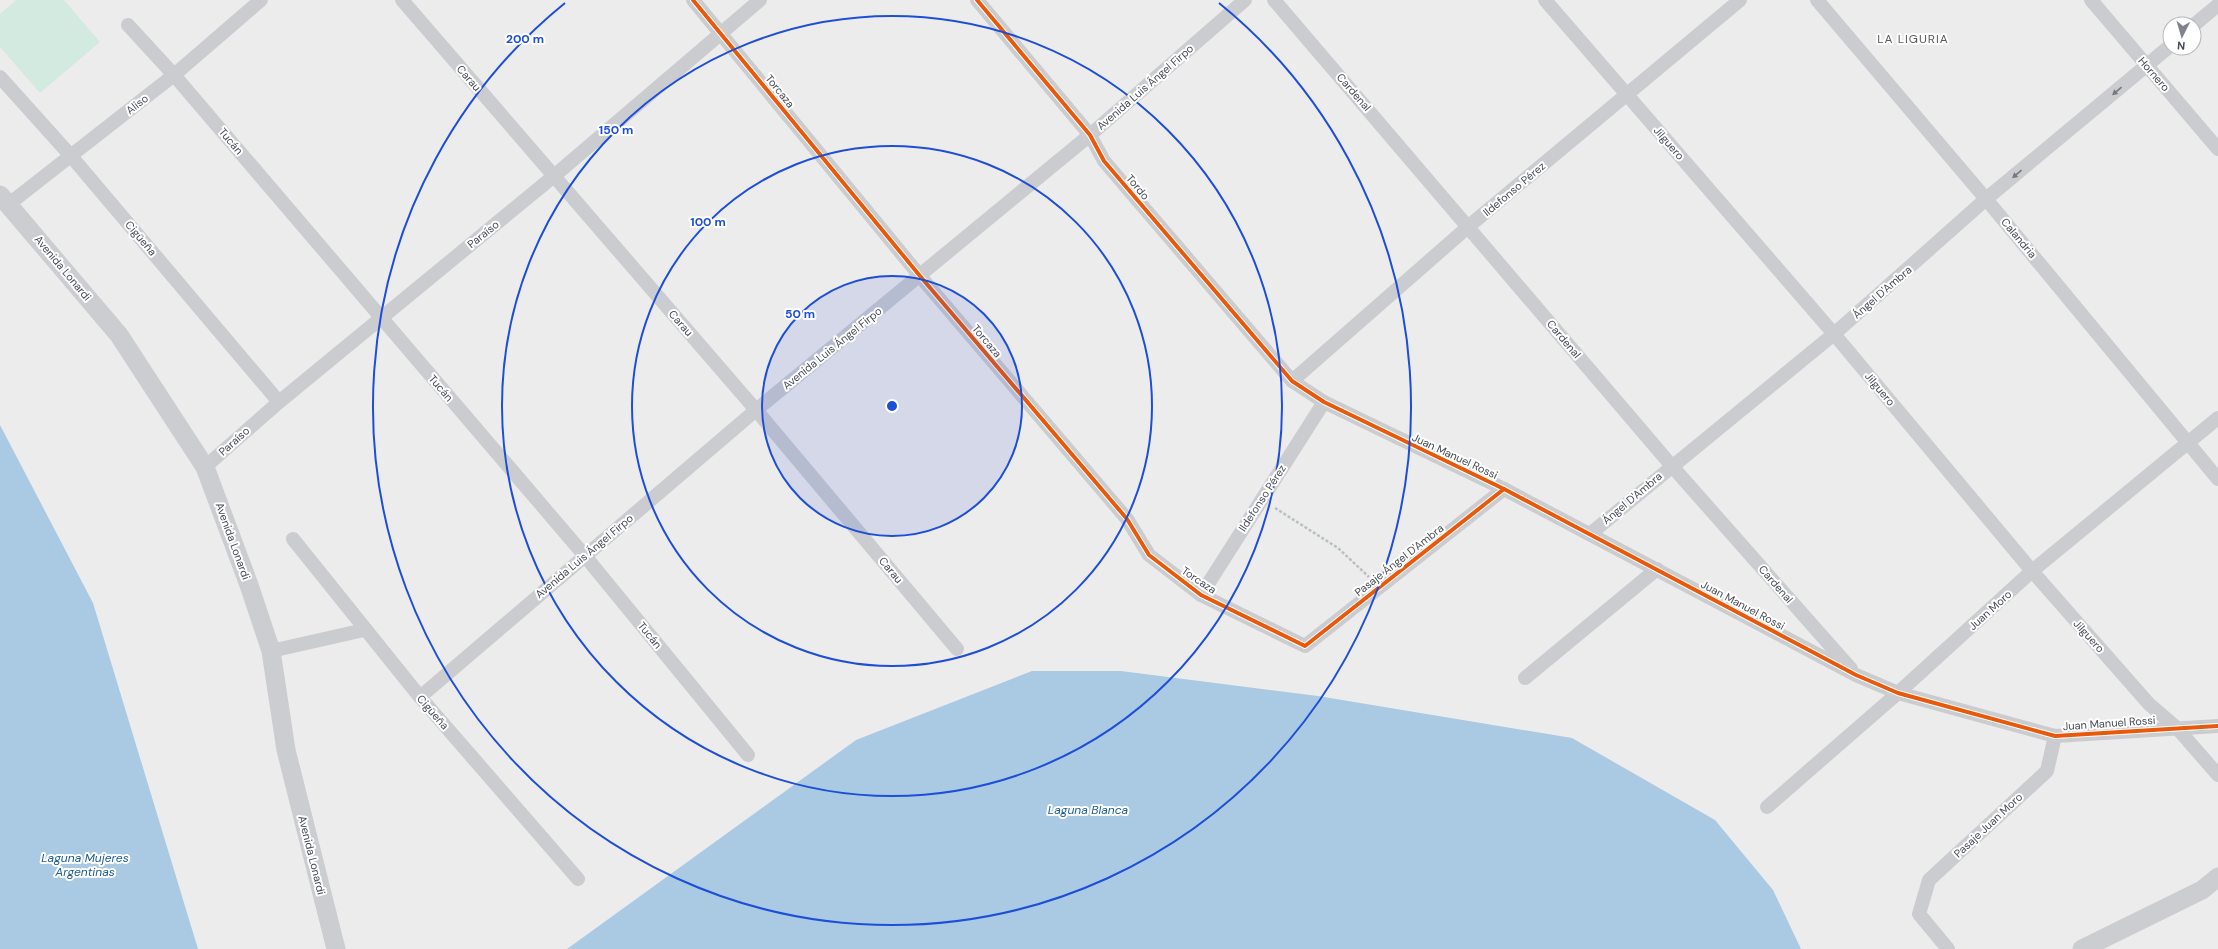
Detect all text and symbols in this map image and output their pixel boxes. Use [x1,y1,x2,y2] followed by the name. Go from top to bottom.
[2162,16,2202,56] north arrow
[506,31,544,47] text: 200 m
[1877,31,1949,47] district label: LA LIGURIA
[2177,39,2186,53] text: N
[1094,41,1196,133] street label: Avenida Luis Ángel Firpo
[2135,54,2173,94] street label: Hornero
[454,62,484,94] street label: Carau
[1334,70,1374,114] street label: Cardenal
[762,71,798,111] street label: Torcaza
[2111,86,2122,95] one-way arrow
[123,91,151,117] street label: Aliso
[599,122,633,138] text: 150 m
[1651,123,1687,163] street label: Jilguero
[216,125,246,157] street label: Tucán
[1480,159,1548,219] street label: Ildefonso Pérez
[2011,169,2022,178] one-way arrow
[1123,171,1153,203] street label: Tordo
[690,214,726,230] text: 100 m
[1998,215,2040,261] street label: Calandria
[464,217,502,251] street label: Paraíso
[122,218,160,258] street label: Cigüeña
[32,232,94,304] street label: Avenida Lonardi
[1850,262,1914,322] street label: Ángel D'Ambra
[780,304,884,392] street label: Avenida Luis Ángel Firpo
[785,306,815,322] text: 50 m
[666,307,696,339] street label: Carau
[1544,317,1584,361] street label: Cardenal
[969,322,1005,360] street label: Torcaza
[1862,369,1898,409] street label: Jilguero
[426,372,456,404] street label: Tucán
[885,399,899,413] centre of rings
[216,424,252,458] street label: Paraíso
[1410,430,1500,482] street label: Juan Manuel Rossi
[1235,462,1289,534] street label: Ildefonso Pérez
[1599,469,1665,527] street label: Ángel D'Ambra
[213,501,253,581] street label: Avenida Lonardi
[532,511,636,601] street label: Avenida Luis Ángel Firpo
[1352,521,1446,599] street label: Pasaje Ángel D'Ambra
[876,554,906,586] street label: Carau
[1756,562,1796,606] street label: Cardenal
[1179,563,1219,597] street label: Torcaza
[1699,577,1787,633] street label: Juan Manuel Rossi
[1966,587,2014,633] street label: Juan Moro
[2071,617,2107,655] street label: Jilguero
[635,619,665,651] street label: Tucán
[414,692,452,732] street label: Cigüeña
[2062,713,2156,733] street label: Juan Manuel Rossi
[1951,790,2025,860] street label: Pasaje Juan Moro
[1048,802,1129,818] water label: Laguna Blanca
[295,814,329,896] street label: Avenida Lonardi
[41,850,129,880] water label: Laguna Mujeres Argentinas

